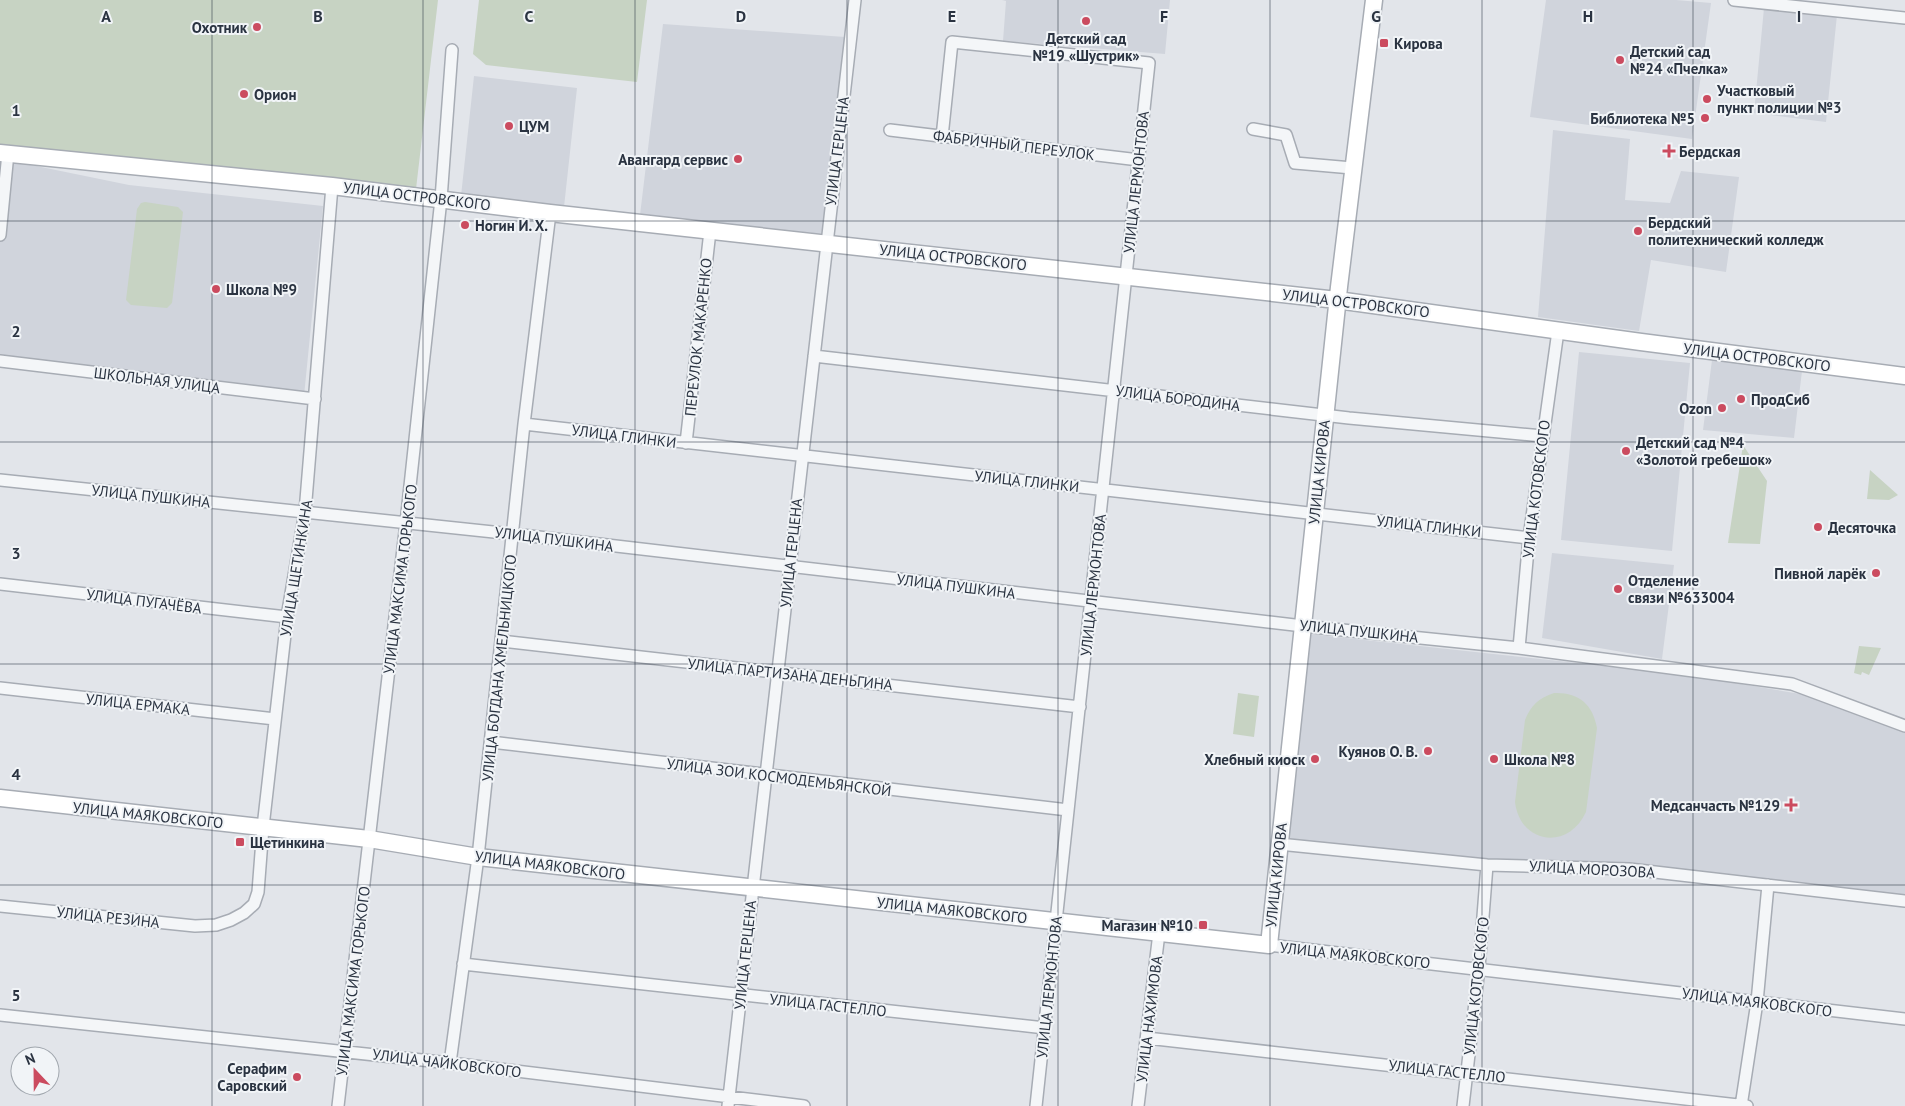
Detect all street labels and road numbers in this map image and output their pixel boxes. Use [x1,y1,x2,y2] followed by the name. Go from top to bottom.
[821,95,853,207] street label: УЛИЦА ГЕРЦЕНА
[1119,110,1153,254] street label: УЛИЦА ЛЕРМОНТОВА
[932,126,1096,164] street label: ФАБРИЧНЫЙ ПЕРЕУЛОК
[342,178,492,214] street label: УЛИЦА ОСТРОВСКОГО
[878,240,1028,274] street label: УЛИЦА ОСТРОВСКОГО
[680,257,716,417] street label: ПЕРЕУЛОК МАКАРЕНКО
[1281,285,1431,321] street label: УЛИЦА ОСТРОВСКОГО
[1682,339,1832,375] street label: УЛИЦА ОСТРОВСКОГО
[93,363,222,397] street label: ШКОЛЬНАЯ УЛИЦА
[1115,381,1242,415] street label: УЛИЦА БОРОДИНА
[1304,418,1334,525] street label: УЛИЦА КИРОВА
[1518,419,1554,559] street label: УЛИЦА КОТОВСКОГО
[571,420,677,452] street label: УЛИЦА ГЛИНКИ
[974,466,1080,496] street label: УЛИЦА ГЛИНКИ
[91,480,212,512] street label: УЛИЦА ПУШКИНА
[379,483,421,675] street label: УЛИЦА МАКСИМА ГОРЬКОГО
[776,497,806,609] street label: УЛИЦА ГЕРЦЕНА
[276,498,316,638] street label: УЛИЦА ЩЕТИНКИНА
[1376,511,1482,541] street label: УЛИЦА ГЛИНКИ
[1076,513,1110,657] street label: УЛИЦА ЛЕРМОНТОВА
[494,522,615,556] street label: УЛИЦА ПУШКИНА
[478,553,520,783] street label: УЛИЦА БОГДАНА ХМЕЛЬНИЦКОГО
[896,569,1017,603] street label: УЛИЦА ПУШКИНА
[85,584,203,618] street label: УЛИЦА ПУГАЧЁВА
[1299,615,1420,647] street label: УЛИЦА ПУШКИНА
[686,654,894,694] street label: УЛИЦА ПАРТИЗАНА ДЕНЬГИНА
[85,689,191,719] street label: УЛИЦА ЕРМАКА
[665,754,893,800] street label: УЛИЦА ЗОИ КОСМОДЕМЬЯНСКОЙ
[72,798,224,832] street label: УЛИЦА МАЯКОВСКОГО
[1261,821,1291,928] street label: УЛИЦА КИРОВА
[474,846,626,884] street label: УЛИЦА МАЯКОВСКОГО
[1528,856,1656,882] street label: УЛИЦА МОРОЗОВА
[332,885,374,1077] street label: УЛИЦА МАКСИМА ГОРЬКОГО
[876,893,1028,927] street label: УЛИЦА МАЯКОВСКОГО
[730,899,760,1011] street label: УЛИЦА ГЕРЦЕНА
[56,902,161,932] street label: УЛИЦА РЕЗИНА
[1032,915,1066,1059] street label: УЛИЦА ЛЕРМОНТОВА
[1459,916,1493,1056] street label: УЛИЦА КОТОВСКОГО
[1279,938,1431,972] street label: УЛИЦА МАЯКОВСКОГО
[1132,954,1166,1084] street label: УЛИЦА НАХИМОВА
[1681,983,1833,1021] street label: УЛИЦА МАЯКОВСКОГО
[769,989,887,1021] street label: УЛИЦА ГАСТЕЛЛО
[371,1044,523,1082] street label: УЛИЦА ЧАЙКОВСКОГО
[1388,1055,1506,1087] street label: УЛИЦА ГАСТЕЛЛО

